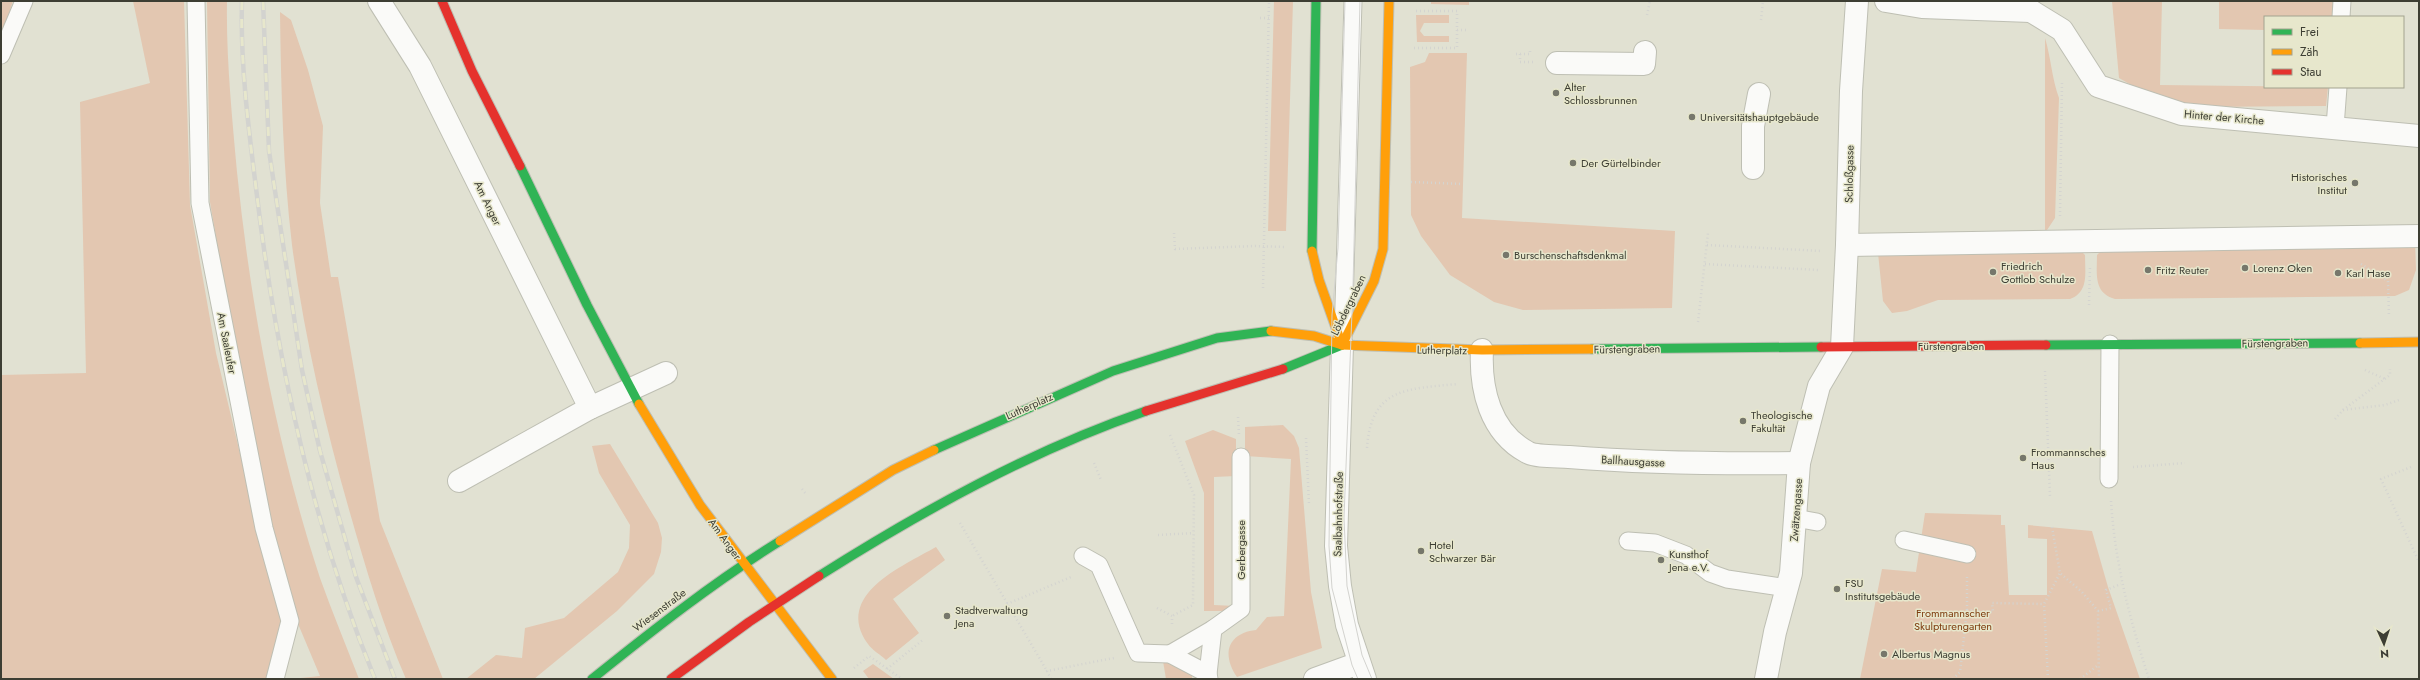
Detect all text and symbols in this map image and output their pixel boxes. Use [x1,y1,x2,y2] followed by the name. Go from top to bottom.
[2264,16,2404,88] legend
[2300,23,2319,41] text: Frei
[2300,43,2319,61] text: Zäh
[2300,63,2322,81] text: Stau
[1564,79,1637,108] place label: Alter Schlossbrunnen
[1551,88,1561,98] marker: Alter Schlossbrunnen
[2183,106,2265,128] street label: Hinter der Kirche
[1700,109,1819,125] place label: Universitätshauptgebäude
[1687,112,1697,122] marker: Universitätshauptgebäude
[1840,145,1858,203] street label: Schloßgasse
[1581,155,1661,171] place label: Der Gürtelbinder
[1568,158,1578,168] marker: Der Gürtelbinder
[2291,169,2348,198] place label: Historisches Institut
[470,178,506,228] street label: Am Anger
[2350,178,2360,188] marker: Historisches Institut
[1514,247,1627,263] place label: Burschenschaftsdenkmal
[1501,250,1511,260] marker: Burschenschaftsdenkmal
[2001,258,2075,287] place label: Friedrich Gottlob Schulze
[2253,260,2312,276] place label: Lorenz Oken
[2156,262,2209,278] place label: Fritz Reuter
[2240,263,2250,273] marker: Lorenz Oken
[2143,265,2153,275] marker: Fritz Reuter
[2346,265,2391,281] place label: Karl Hase
[1988,267,1998,277] marker: Friedrich Gottlob Schulze
[2333,268,2343,278] marker: Karl Hase
[1326,272,1370,338] street label: Löbdergraben
[213,311,241,375] street label: Am Saaleufer
[2242,334,2308,352] street label: Fürstengraben
[1918,338,1984,354] street label: Fürstengraben
[1594,340,1660,358] street label: Fürstengraben
[1417,342,1467,358] street label: Lutherplatz
[1003,388,1055,424] street label: Lutherplatz
[1751,407,1813,436] place label: Theologische Fakultät
[1738,416,1748,426] marker: Theologische Fakultät
[2031,444,2106,473] place label: Frommannsches Haus
[1601,451,1666,471] street label: Ballhausgasse
[2018,453,2028,463] marker: Frommannsches Haus
[1329,471,1347,557] street label: Saalbahnhofstraße
[1786,478,1806,542] street label: Zwätzengasse
[704,515,746,563] street label: Am Anger
[1233,520,1249,580] street label: Gerbergasse
[1429,537,1496,566] place label: Hotel Schwarzer Bär
[1416,546,1426,556] marker: Hotel Schwarzer Bär
[1667,546,1710,575] place label: Kunsthof Jena e.V.
[1656,555,1666,565] marker: Kunsthof Jena e.V.
[1845,575,1920,604] place label: FSU Institutsgebäude
[629,584,689,635] street label: Wiesenstraße
[1832,584,1842,594] marker: FSU Institutsgebäude
[953,602,1028,631] place label: Stadtverwaltung Jena
[1914,605,1992,634] park label: Frommannscher Skulpturengarten
[942,611,952,621] marker: Stadtverwaltung Jena
[2364,624,2404,664] north arrow
[1892,646,1971,662] place label: Albertus Magnus
[2380,646,2389,662] text: N
[1879,649,1889,659] marker: Albertus Magnus

